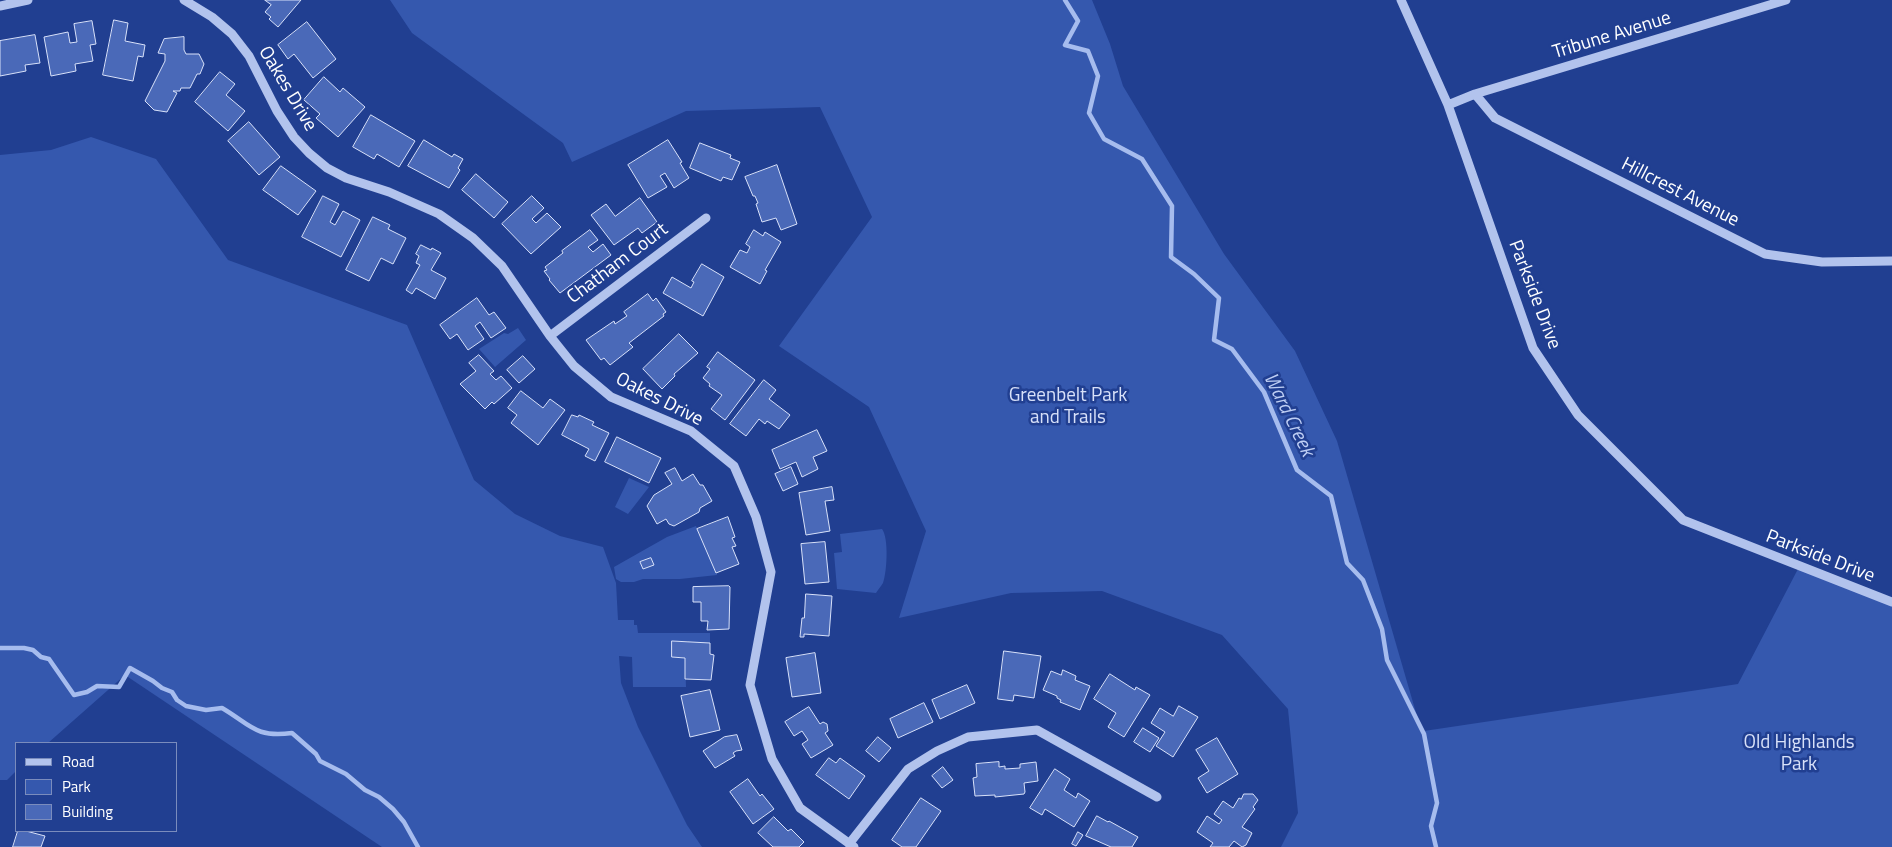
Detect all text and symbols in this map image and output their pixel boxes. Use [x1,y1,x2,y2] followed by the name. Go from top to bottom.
[1550,7,1674,65] street label: Tribune Avenue
[253,42,321,136] street label: Oakes Drive
[1617,154,1743,232] street label: Hillcrest Avenue
[563,219,673,309] street label: Chatham Court
[1503,237,1565,353] street label: Parkside Drive
[611,368,707,432] street label: Oakes Drive
[1257,369,1319,461] water label: Ward Creek
[1009,385,1127,429] park label: Greenbelt Park and Trails
[1762,526,1878,588] street label: Parkside Drive
[1743,732,1855,776] park label: Old Highlands Park
[15,742,178,832] legend
[62,750,94,773] text: Road
[62,775,91,798] text: Park
[62,800,113,823] text: Building

